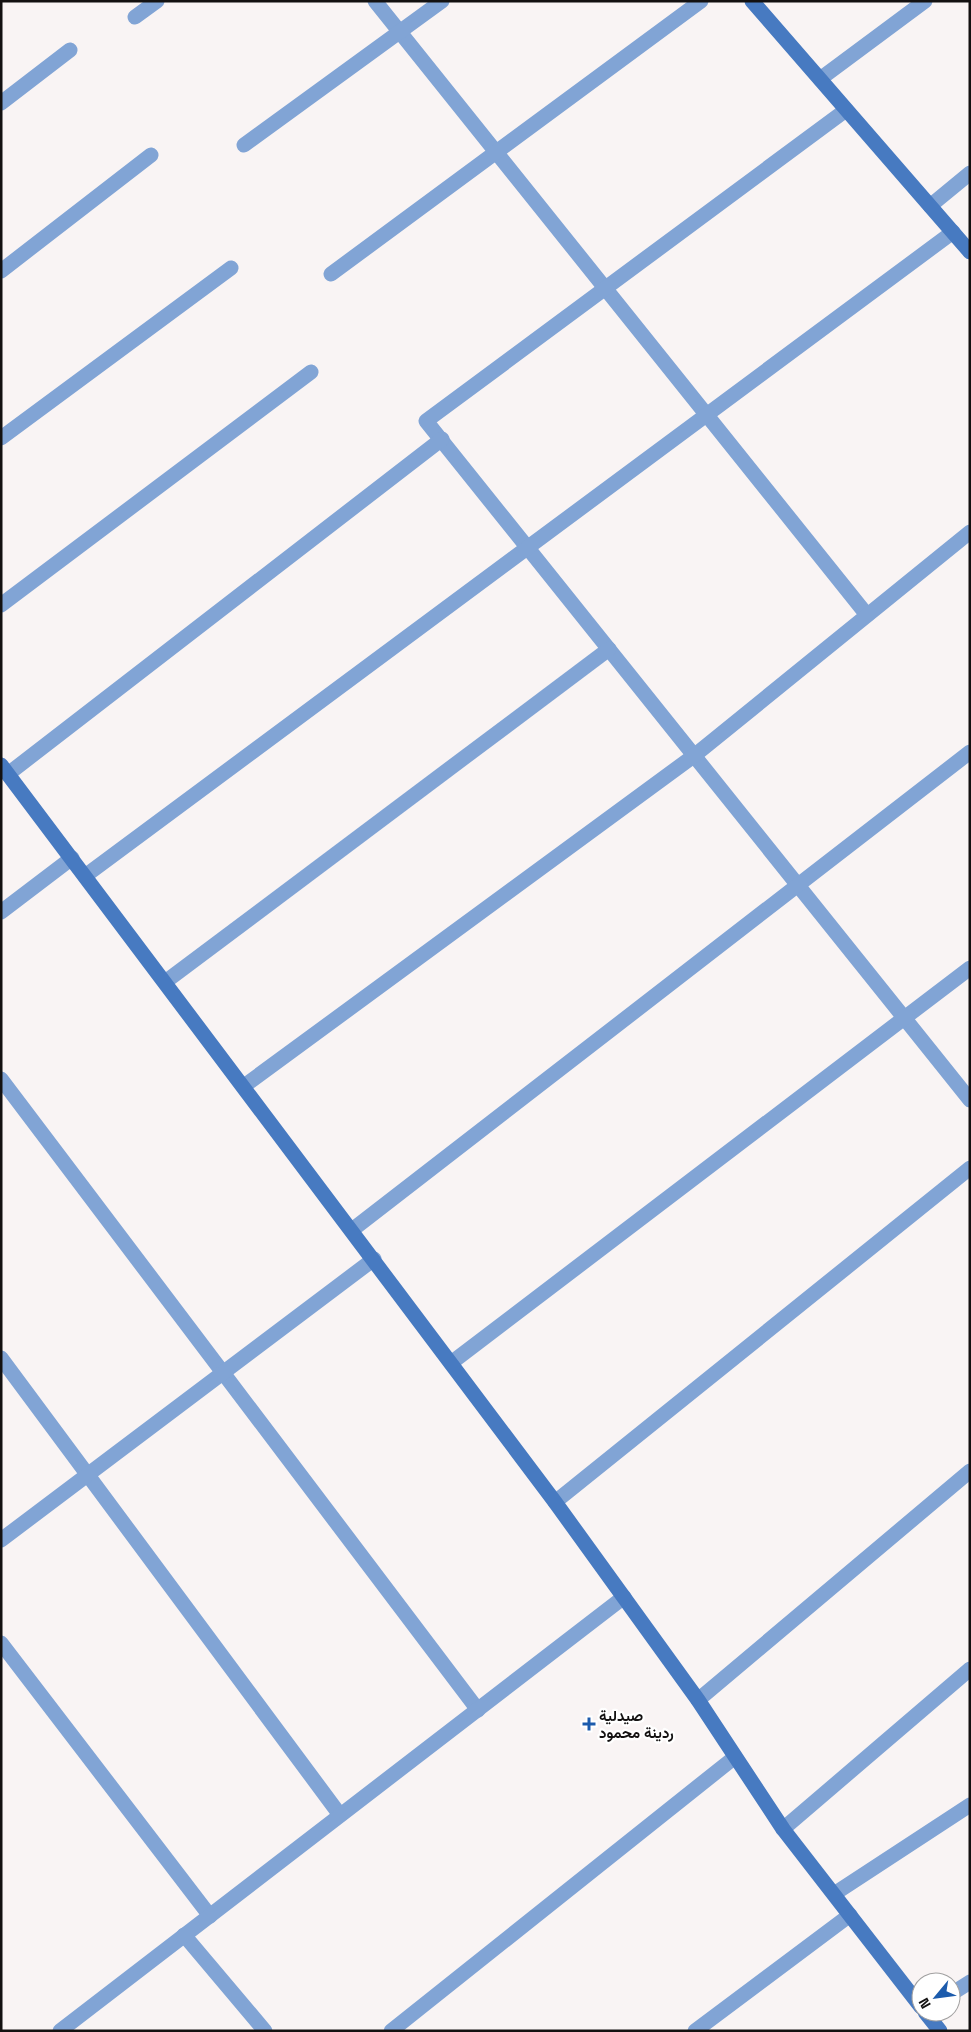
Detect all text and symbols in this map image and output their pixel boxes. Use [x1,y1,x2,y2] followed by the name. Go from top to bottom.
[599,1706,674,1742] place label: صيدلية ردينة محمود
[583,1718,595,1730] marker: صيدلية ردينة محمود
[911,1972,961,2022] north arrow
[914,1995,935,2012] text: N

